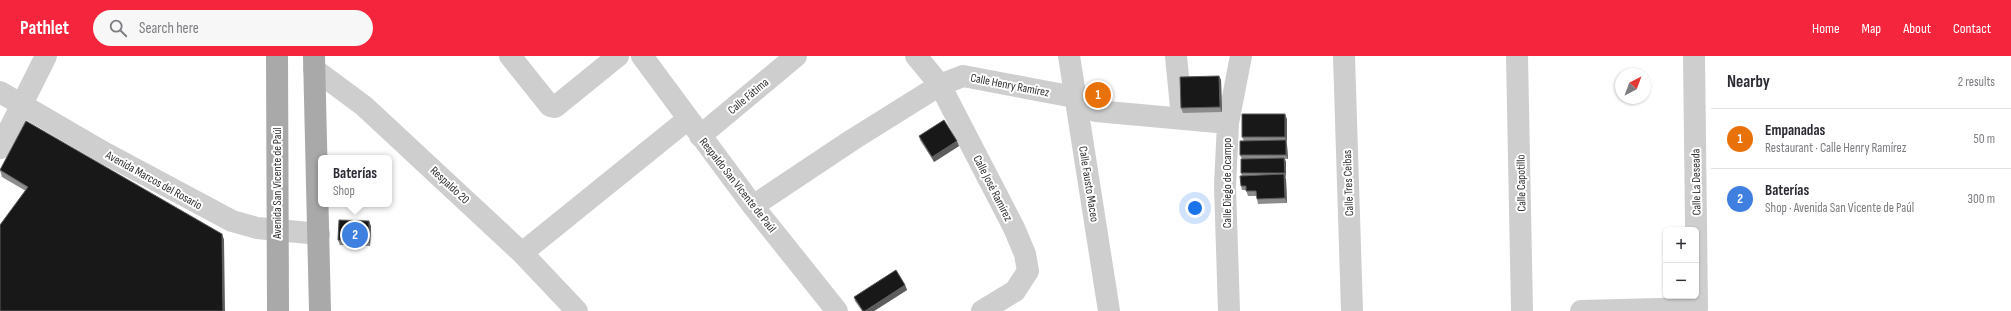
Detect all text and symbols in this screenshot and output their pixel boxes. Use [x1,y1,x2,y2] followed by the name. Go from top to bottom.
[93,10,373,46] search box
[20,17,69,40] text: Pathlet
[107,17,129,39] icon: search
[139,19,199,38] text: Search here
[1812,20,1840,37] text: Home
[1862,20,1881,37] text: Map
[1903,20,1931,37] text: About
[1953,20,1991,37] text: Contact
[1615,68,1651,104] north arrow
[969,71,1051,101] street label: Calle Henry Ramírez
[1727,72,1770,92] text: Nearby
[1958,74,1995,90] text: 2 results
[725,75,772,118] street label: Calle Fátima
[1085,80,1111,110] pin: 1
[1765,121,1825,140] text: Empanadas
[270,127,285,240] street label: Avenida San Vicente de Paúl
[1737,131,1743,147] text: 1
[1974,131,1995,147] text: 50 m
[696,135,779,236] street label: Respaldo San Vicente de Paúl
[1220,138,1235,228] street label: Calle Diego de Ocampo
[1765,140,1907,156] text: Restaurant · Calle Henry Ramírez
[1075,145,1102,223] street label: Calle Fausto Maceo
[102,147,205,213] street label: Avenida Marcos del Rosario
[1688,148,1705,215] street label: Calle La Deseada
[1340,150,1357,216] street label: Calle Tres Ceibas
[969,153,1016,224] street label: Calle José Ramírez
[1514,154,1529,212] street label: Calle Capotillo
[318,155,392,207] popup
[427,163,473,207] street label: Respaldo 20
[333,164,377,183] text: Baterías
[1765,181,1809,200] text: Baterías
[333,183,355,199] text: Shop
[1737,191,1743,207] text: 2
[1968,191,1995,207] text: 300 m
[1185,198,1205,218] your location
[1765,200,1914,216] text: Shop · Avenida San Vicente de Paúl
[342,220,368,250] pin: 2
[1663,227,1699,299] map controls
[1663,227,1699,263] button: +
[1663,263,1699,299] button: −

